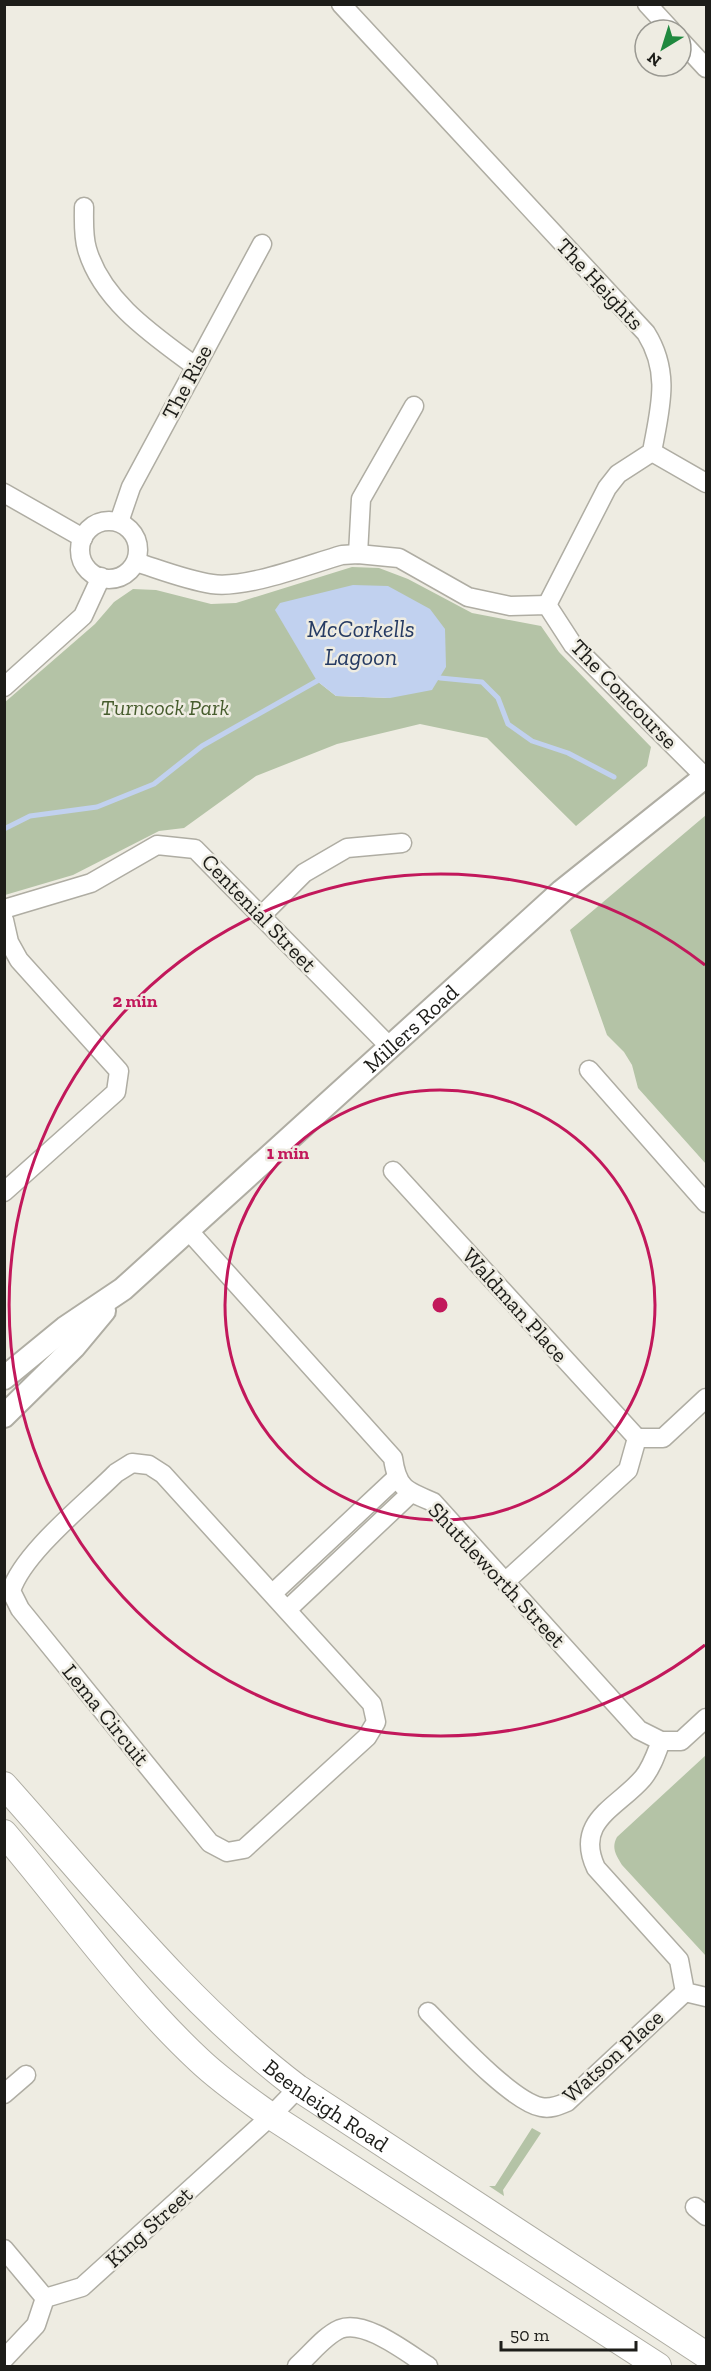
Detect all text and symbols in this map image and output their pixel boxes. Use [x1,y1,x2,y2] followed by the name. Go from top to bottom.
[633,18,693,78] north arrow
[643,48,665,71] text: N
[551,232,649,336] street label: The Heights
[156,340,218,424] street label: The Rise
[307,614,415,671] water label: McCorkells Lagoon
[565,633,683,755] street label: The Concourse
[101,694,230,721] park label: Turncock Park
[196,848,323,978] street label: Centenial Street
[358,978,464,1078] street label: Millers Road
[113,990,158,1012] text: 2 min
[267,1142,310,1164] text: 1 min
[456,1242,574,1368] street label: Waldman Place
[430,1295,450,1315] centre of rings
[423,1497,572,1654] street label: Shuttleworth Street
[57,1659,156,1772] street label: Lema Circuit
[557,2004,669,2108] street label: Watson Place
[258,2053,394,2157] street label: Beenleigh Road
[100,2180,199,2273] street label: King Street
[501,2314,636,2352] scale bar
[510,2324,550,2346] text: 50 m

